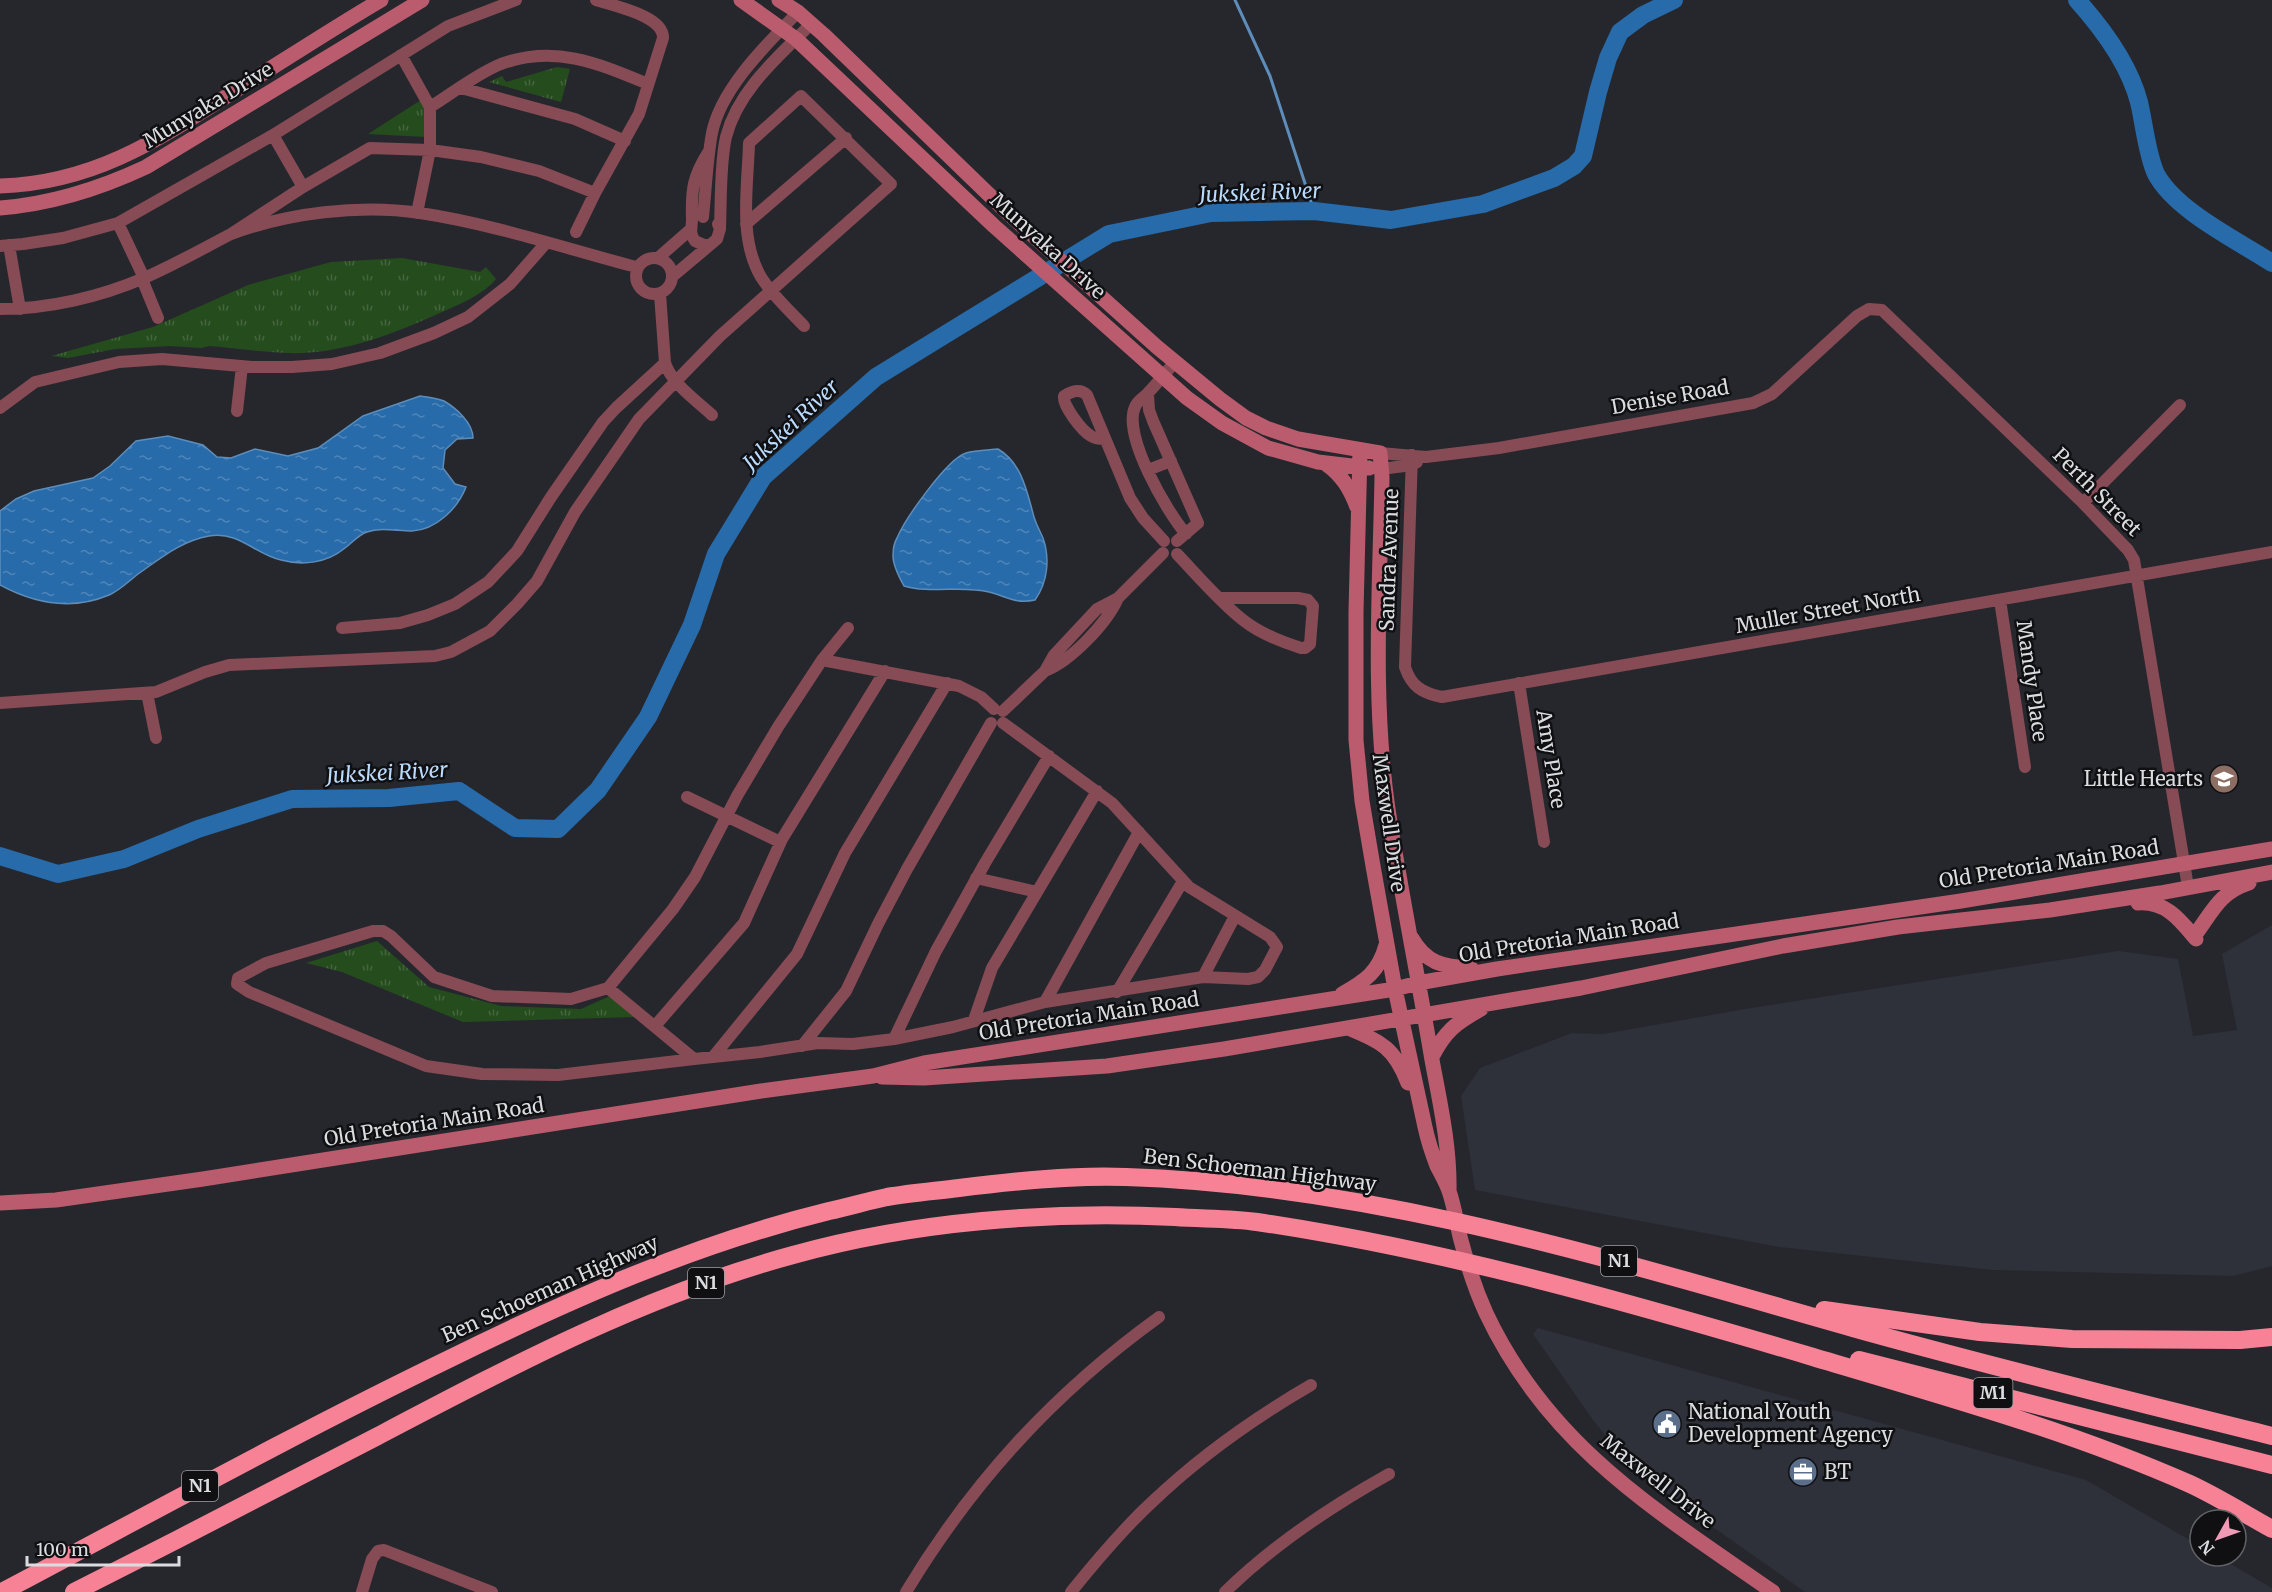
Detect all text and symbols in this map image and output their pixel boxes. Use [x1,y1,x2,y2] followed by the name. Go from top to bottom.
[138,56,277,153] street label: Munyaka Drive
[1197,177,1322,208] water label: Jukskei River
[985,187,1111,304] street label: Munyaka Drive
[736,373,845,477] water label: Jukskei River
[1609,374,1731,419] street label: Denise Road
[2048,442,2147,541] street label: Perth Street
[1374,488,1403,632] street label: Sandra Avenue
[1734,581,1922,638] street label: Muller Street North
[2012,619,2053,743] street label: Mandy Place
[1531,707,1572,810] street label: Amy Place
[1367,752,1412,894] street label: Maxwell Drive
[324,756,449,789] water label: Jukskei River
[2208,763,2240,795] school or university icon: Little Hearts
[2084,766,2203,791] place label: Little Hearts
[1937,834,2161,893] street label: Old Pretoria Main Road
[1457,908,1681,967] street label: Old Pretoria Main Road
[977,986,1201,1045] street label: Old Pretoria Main Road
[322,1092,546,1151] street label: Old Pretoria Main Road
[1142,1143,1378,1196] street label: Ben Schoeman Highway
[438,1229,662,1348] street label: Ben Schoeman Highway
[1601,1246,1637,1276] road number: N1
[688,1268,724,1298] road number: N1
[1974,1378,2012,1408] road number: M1
[1688,1399,1893,1447] place label: National Youth Development Agency
[1651,1408,1683,1440] public building icon: National Youth Development Agency
[1596,1428,1721,1533] street label: Maxwell Drive
[1787,1456,1819,1488] office icon: BT
[1824,1459,1851,1484] place label: BT
[182,1471,218,1501] road number: N1
[2188,1508,2248,1568] north arrow
[27,1529,178,1567] scale bar
[2195,1536,2218,1559] text: N
[36,1538,89,1561] text: 100 m

